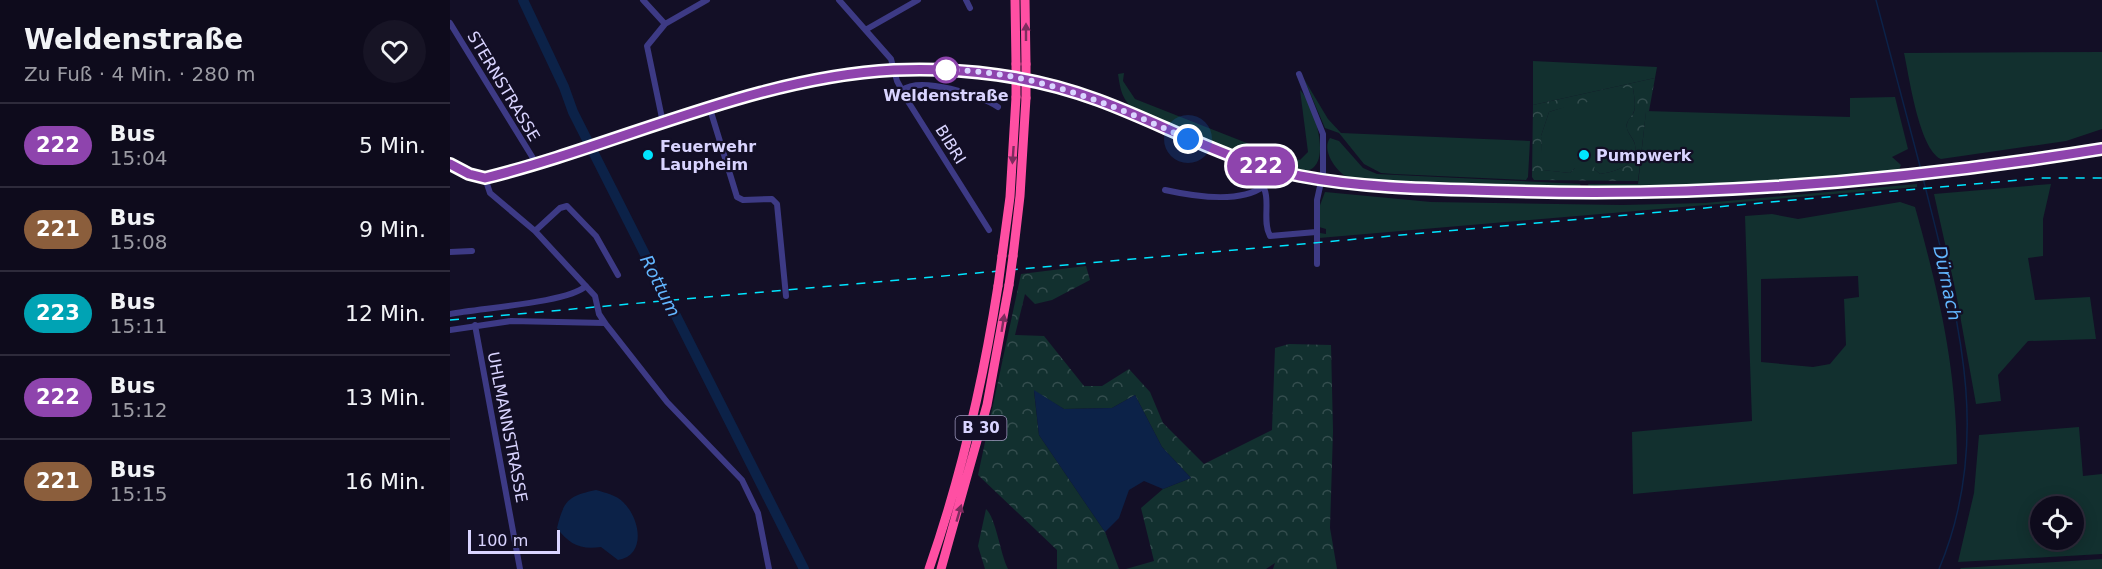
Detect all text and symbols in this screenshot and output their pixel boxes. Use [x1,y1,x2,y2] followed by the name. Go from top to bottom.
[363,20,426,83] button: heart
[24,23,243,56] text: Weldenstraße
[1021,23,1031,42] one-way arrow
[463,28,544,145] street label: STERNSTRASSE
[933,57,959,83] marker: Weldenstraße
[24,62,256,86] text: Zu Fuß · 4 Min. · 280 m
[883,86,1009,105] place label: Weldenstraße
[110,121,155,146] text: Bus
[931,121,970,167] street label: BIBRI
[1173,124,1203,154] your location
[36,133,80,157] text: 222
[359,133,426,158] text: 5 Min.
[660,137,756,174] place label: Feuerwehr Laupheim
[110,146,167,170] text: 15:04
[1008,146,1017,165] one-way arrow
[1226,146,1296,186] line badge: 222
[1596,146,1692,165] place label: Pumpwerk
[641,148,655,162] marker: Feuerwehr Laupheim
[1577,148,1591,162] marker: Pumpwerk
[1239,154,1283,178] text: 222
[110,205,155,230] text: Bus
[36,217,80,241] text: 221
[359,217,426,242] text: 9 Min.
[110,230,167,254] text: 15:08
[1929,243,1966,322] water label: Dürnach
[636,251,685,320] water label: Rottum
[110,289,155,314] text: Bus
[36,301,80,325] text: 223
[345,301,426,326] text: 12 Min.
[110,314,167,338] text: 15:11
[999,314,1008,333] one-way arrow
[484,350,531,504] street label: UHLMANNSTRASSE
[110,373,155,398] text: Bus
[36,385,80,409] text: 222
[345,385,426,410] text: 13 Min.
[110,398,167,422] text: 15:12
[956,416,1006,440] road number: B 30
[110,457,155,482] text: Bus
[36,469,80,493] text: 221
[345,469,426,494] text: 16 Min.
[110,482,167,506] text: 15:15
[2030,496,2084,550] map controls
[2030,496,2084,550] button: locate
[954,504,964,522] one-way arrow
[468,527,560,554] scale bar
[477,531,528,550] text: 100 m

